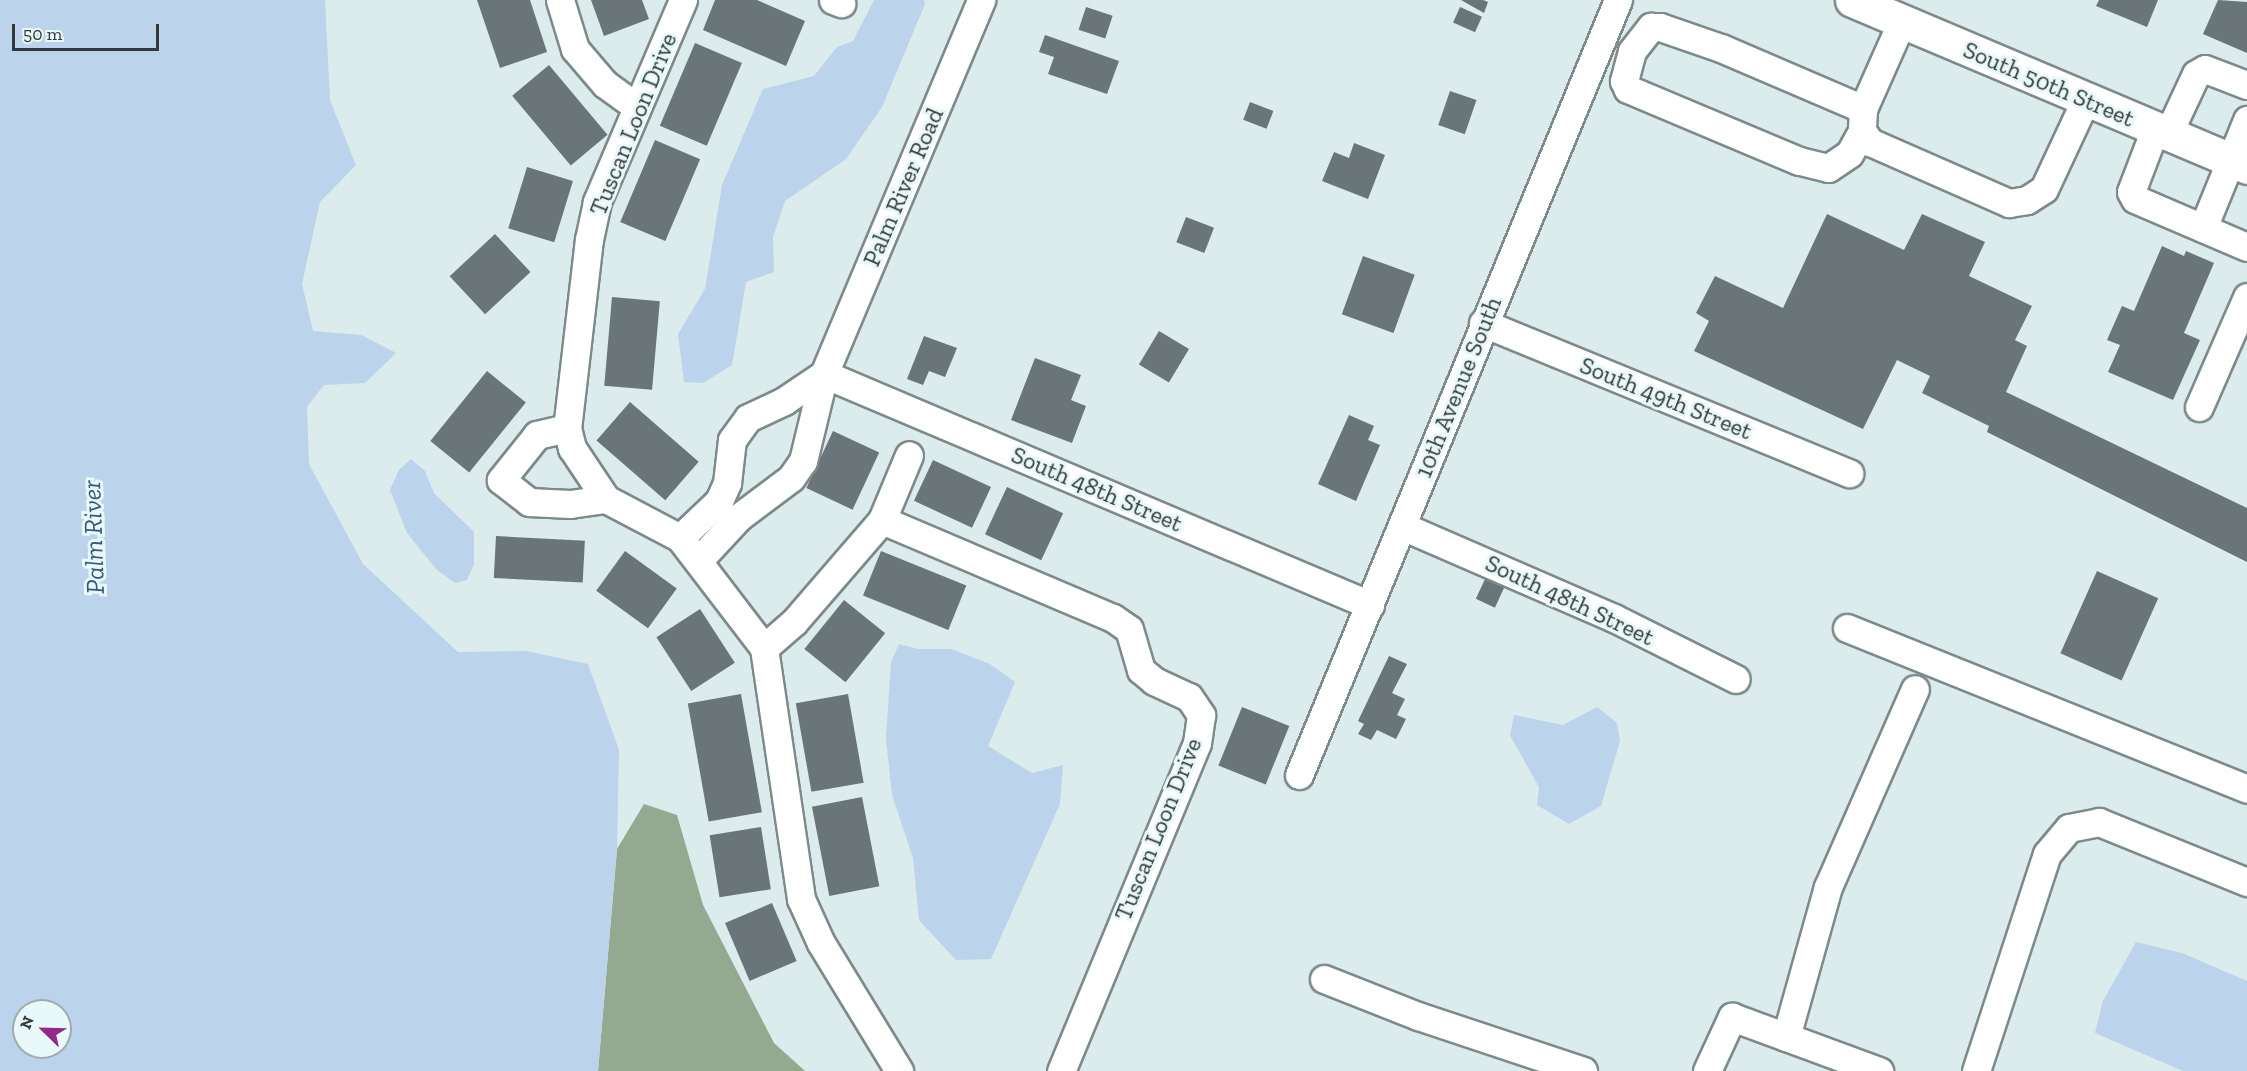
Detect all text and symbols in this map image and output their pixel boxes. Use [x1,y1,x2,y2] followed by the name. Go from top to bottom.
[15,12,162,50] scale bar
[23,23,62,45] text: 50 m
[583,29,683,219] street label: Tuscan Loon Drive
[1959,35,2139,133] street label: South 50th Street
[857,103,949,271] street label: Palm River Road
[1408,292,1508,482] street label: 10th Avenue South
[1576,350,1756,446] street label: South 49th Street
[1007,440,1187,538] street label: South 48th Street
[76,479,112,595] water label: Palm River
[1481,548,1659,652] street label: South 48th Street
[1108,734,1208,924] street label: Tuscan Loon Drive
[12,999,72,1059] north arrow
[16,1013,38,1032] text: N

